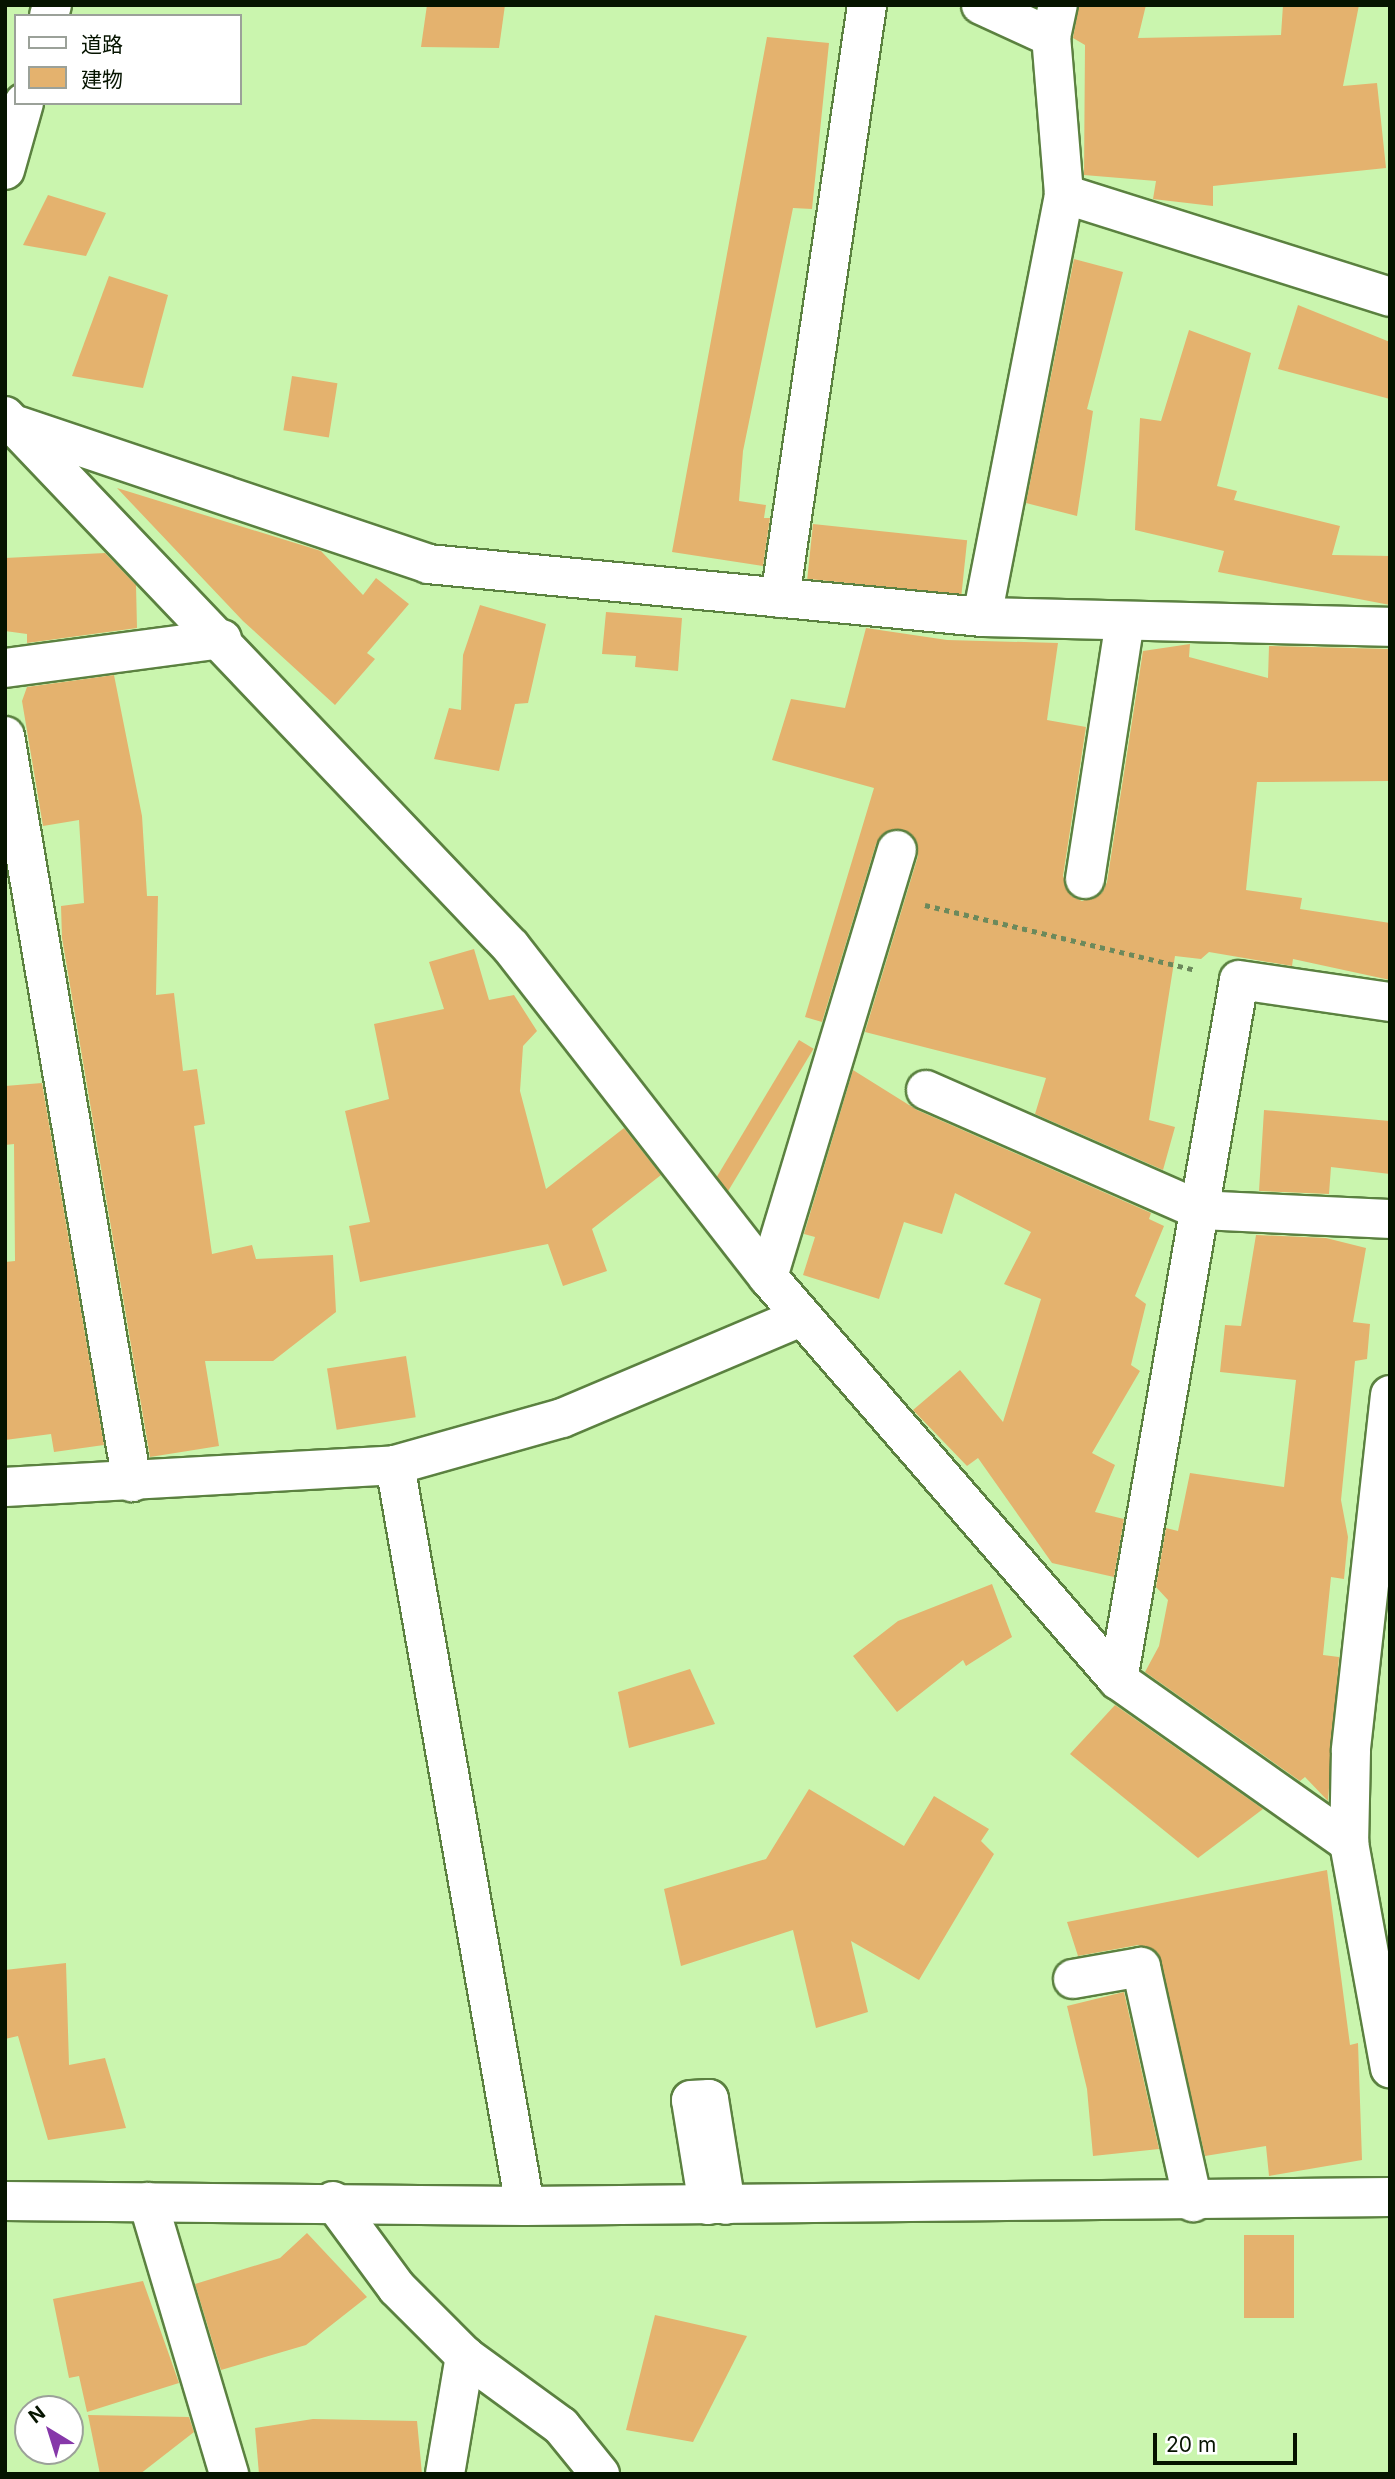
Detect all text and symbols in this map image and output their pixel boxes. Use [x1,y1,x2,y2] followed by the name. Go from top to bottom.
[14,14,242,105] legend
[81,32,123,57] text: 道路
[81,67,123,92] text: 建物
[14,2395,84,2465] north arrow
[24,2401,50,2428] text: N
[1157,2420,1300,2464] scale bar
[1166,2432,1216,2457] text: 20 m

